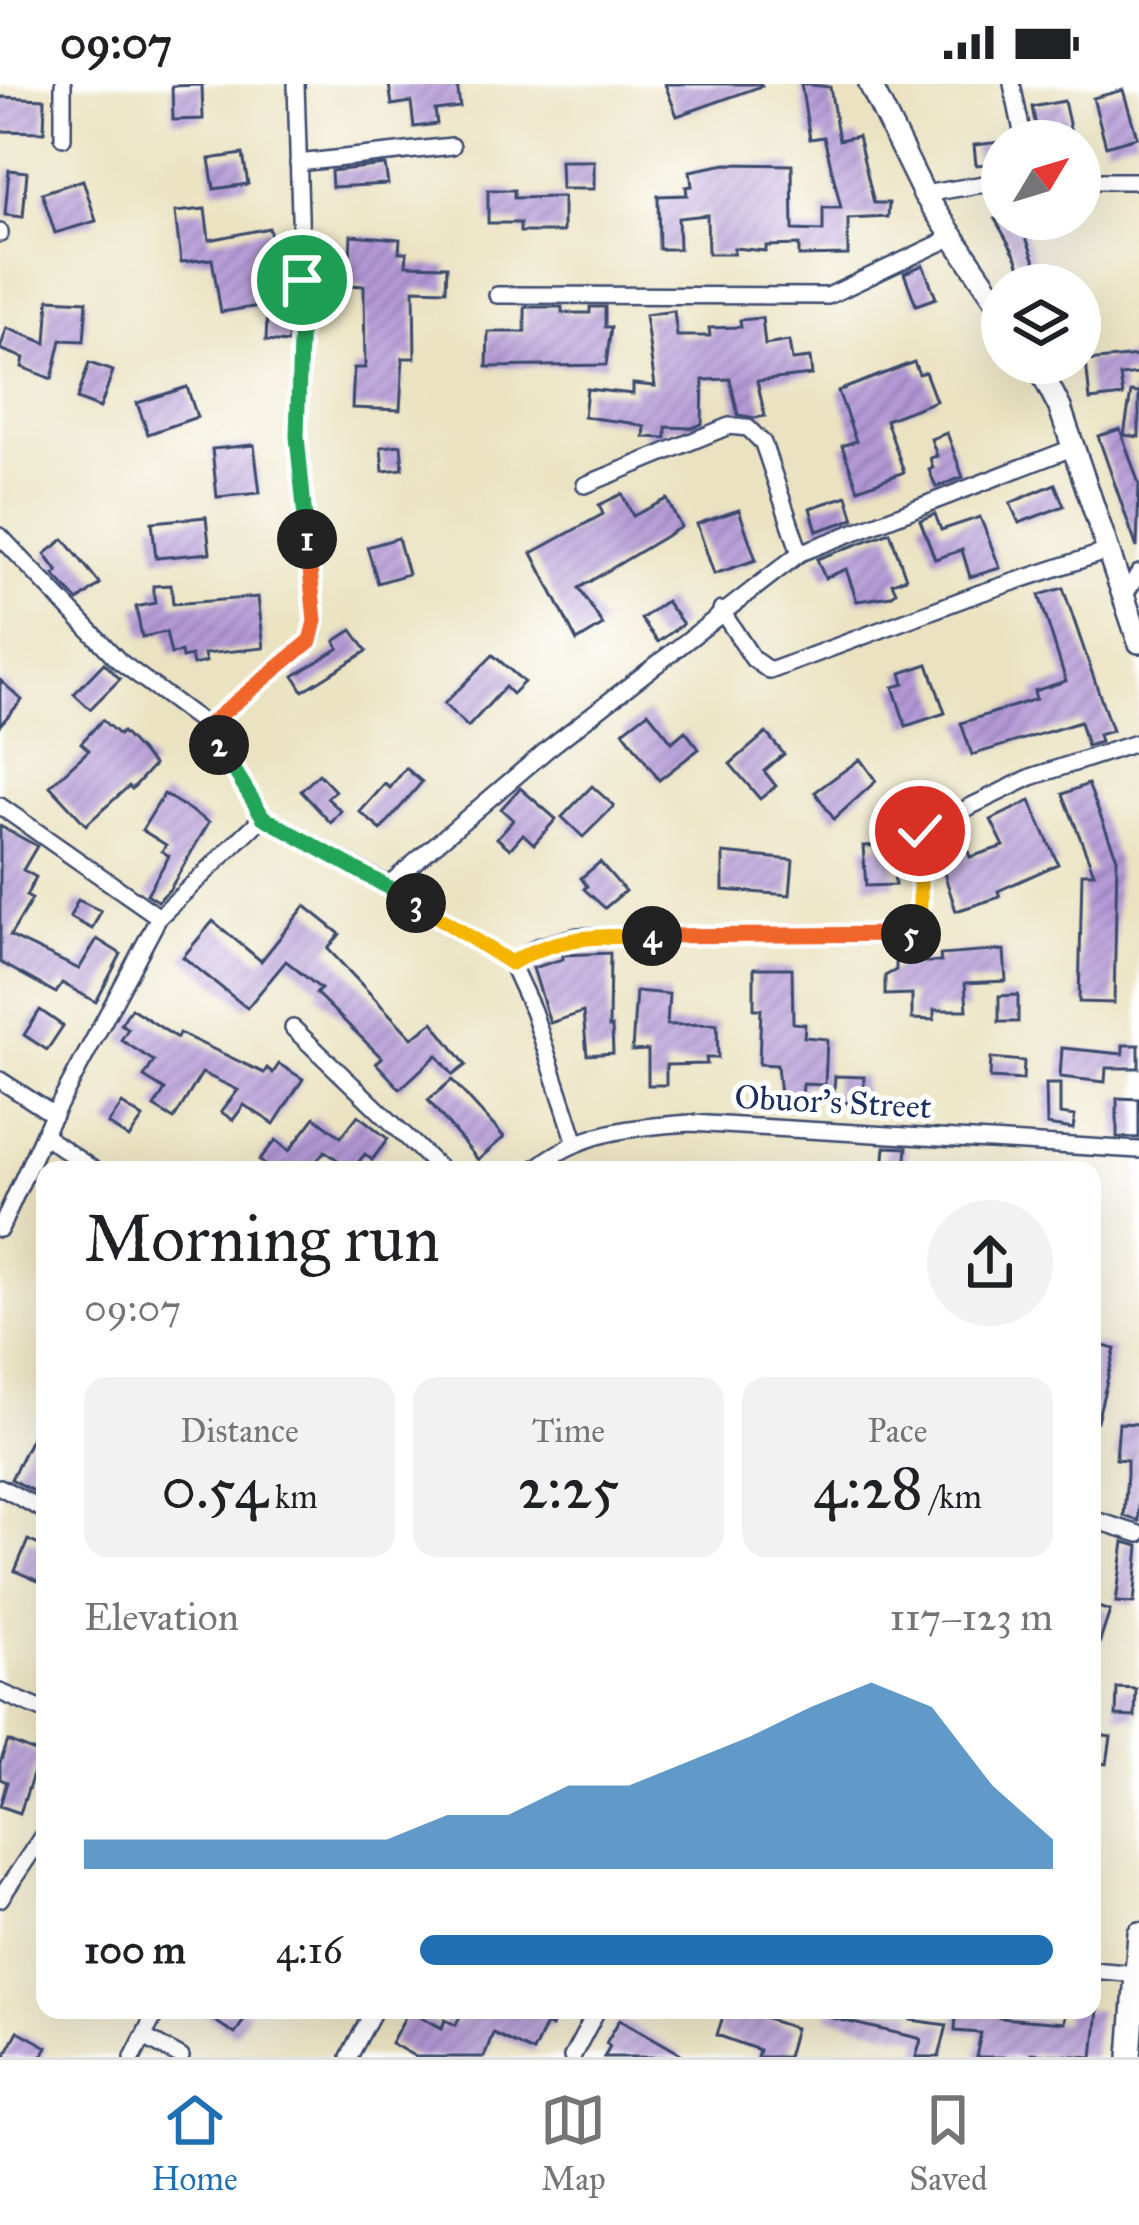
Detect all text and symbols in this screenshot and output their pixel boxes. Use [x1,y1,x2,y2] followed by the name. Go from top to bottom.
[60,15,172,70] text: 09:07
[981,120,1101,240] north arrow
[981,120,1101,384] map controls
[251,229,353,331] pin
[269,247,335,313] icon: arrive
[981,264,1101,384] button: layers
[277,509,337,569] pin: 1
[300,519,314,559] text: 1
[189,715,249,775] pin: 2
[211,725,227,765] text: 2
[869,780,971,882] pin
[887,798,953,864] icon: check
[386,873,446,933] pin: 3
[409,883,423,923] text: 3
[881,904,941,964] pin: 5
[622,906,682,966] pin: 4
[903,914,919,954] text: 5
[643,916,661,956] text: 4
[733,1077,933,1127] street label: Obuor’s Street
[84,1198,440,1279] text: Morning run
[927,1200,1053,1326] button: share
[84,1284,181,1332] text: 09:07
[180,1411,299,1451] text: Distance
[532,1411,605,1451] text: Time
[868,1411,927,1451] text: Pace
[161,1451,268,1524] text: 0.54
[518,1451,619,1524] text: 2:25
[813,1451,923,1524] text: 4:28
[268,1477,318,1517] text: km
[923,1477,982,1517] text: /km
[84,1593,239,1641] text: Elevation
[890,1593,1053,1641] text: 117–123 m
[84,1926,186,1974] text: 100 m
[276,1926,343,1974] text: 4:16
[151,2087,238,2199] tab: Home
[540,2087,606,2199] tab: Map
[909,2087,988,2199] tab: Saved

